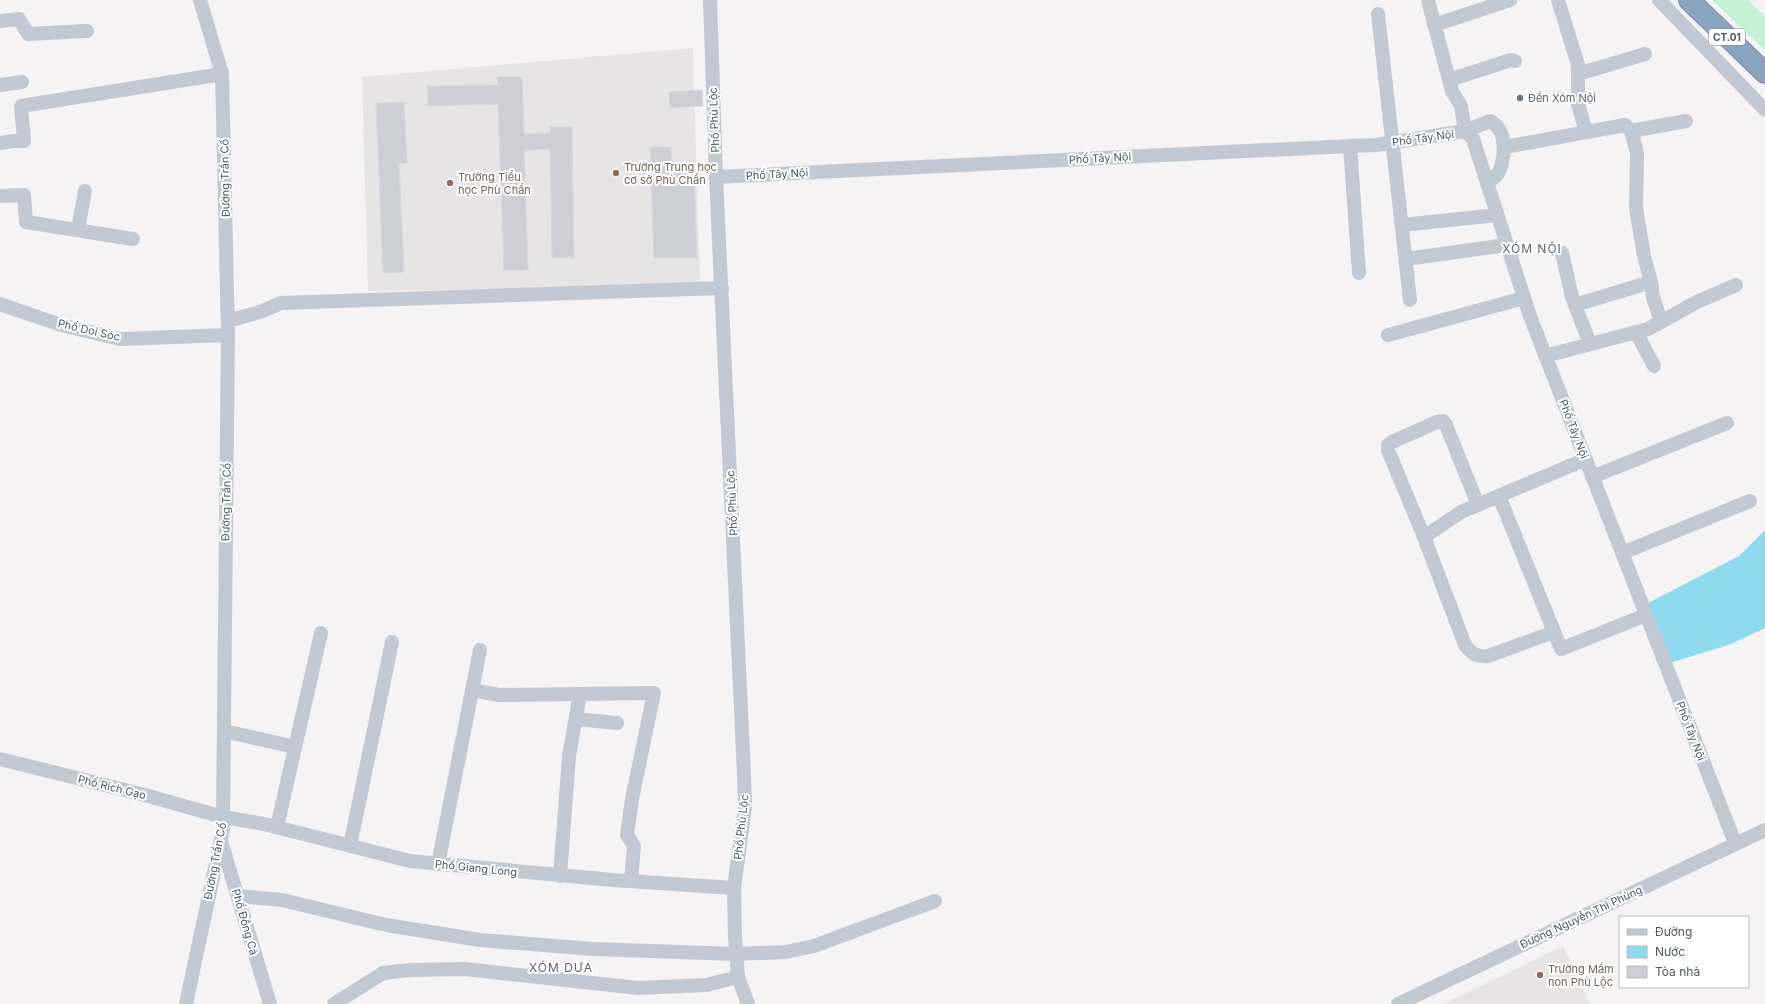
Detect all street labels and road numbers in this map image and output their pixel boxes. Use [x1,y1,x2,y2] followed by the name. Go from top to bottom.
[1709,29,1745,45] road number: CT.01
[706,87,722,153] street label: Phố Phù Lộc
[1391,127,1455,149] street label: Phố Tây Nội
[217,138,233,217] street label: Đường Trần Cố
[1068,149,1132,167] street label: Phố Tây Nội
[745,165,809,183] street label: Phố Tây Nội
[57,316,121,344] street label: Phố Doi Sóc
[1556,397,1592,461] street label: Phố Tây Nội
[218,462,234,541] street label: Đường Trần Cố
[723,470,741,536] street label: Phố Phù Lộc
[1673,699,1709,763] street label: Phố Tây Nội
[76,772,148,802] street label: Phố Rích Gạo
[731,794,751,860] street label: Phố Phù Lộc
[201,821,229,901] street label: Đường Trần Cố
[434,857,518,879] street label: Phố Giang Long
[1517,882,1644,952] street label: Đường Nguyễn Thì Phùng
[229,887,261,957] street label: Phố Đồng Cả

